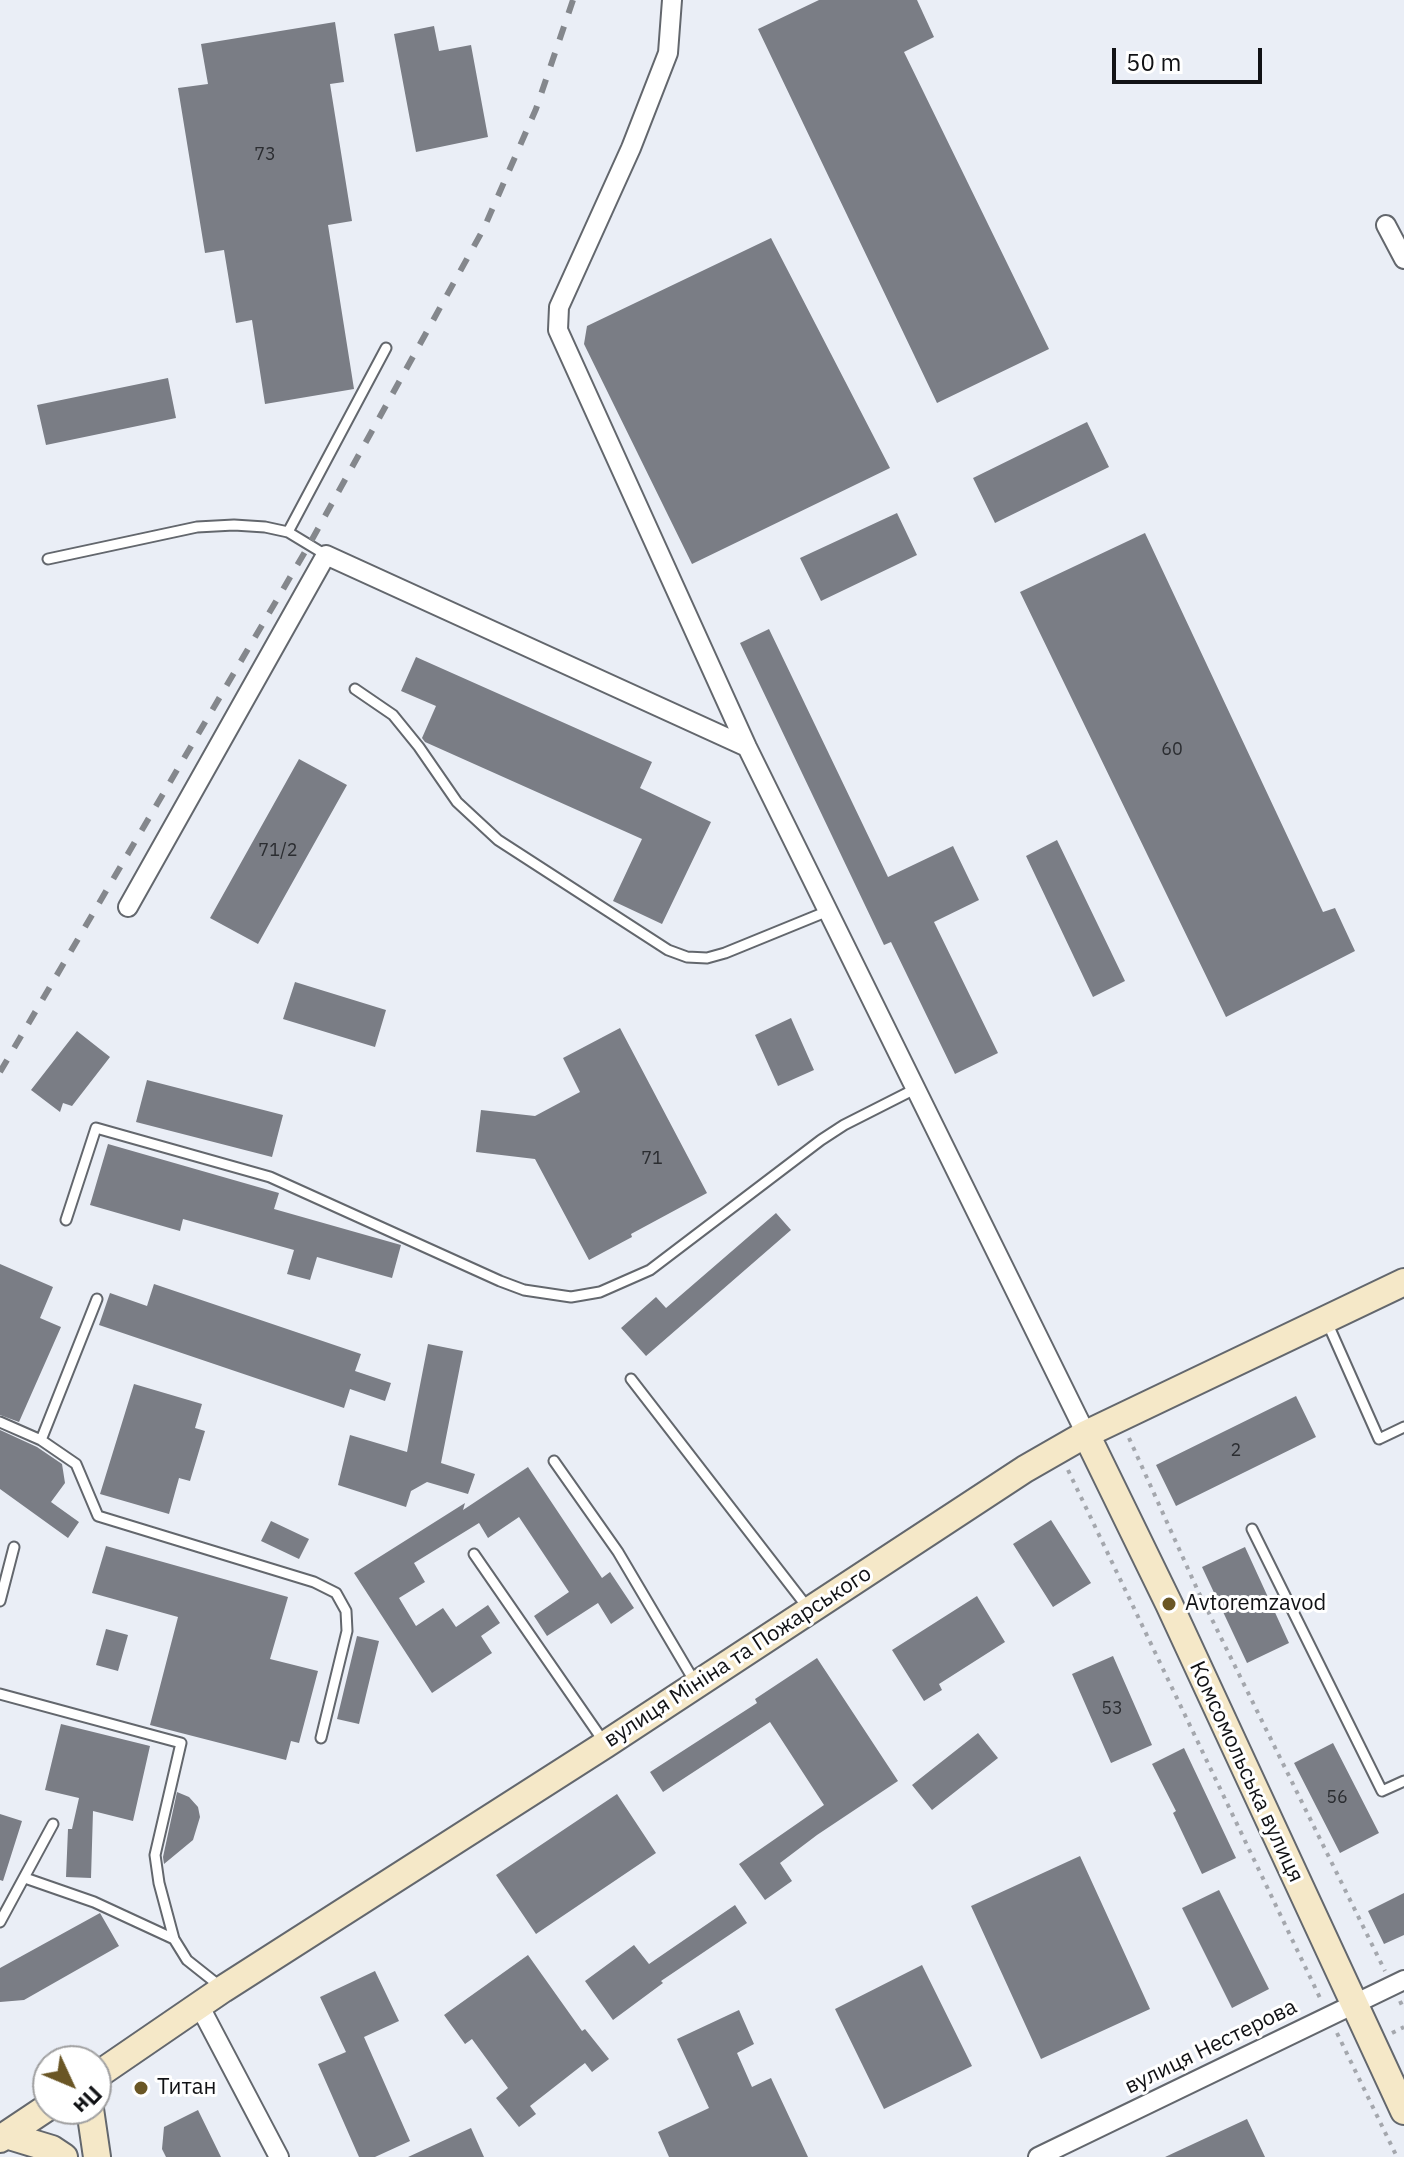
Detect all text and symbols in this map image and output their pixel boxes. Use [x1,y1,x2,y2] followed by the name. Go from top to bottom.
[1116,32,1266,82] scale bar
[1126,46,1181,78] text: 50 m
[254,144,276,166] house number: 73
[1161,739,1183,761] house number: 60
[258,840,298,862] house number: 71/2
[641,1148,663,1170] house number: 71
[1231,1440,1241,1462] house number: 2
[599,1561,877,1753] street label: вулиця Мініна та Пожарського
[1185,1591,1326,1617] place label: Avtoremzavod
[1160,1595,1178,1613] marker: Avtoremzavod
[1183,1657,1309,1887] street label: Комсомольська вулиця
[1101,1698,1123,1720] house number: 53
[1326,1787,1348,1809] house number: 56
[1121,1994,1301,2100] street label: вулиця Нестерова
[32,2045,112,2125] north arrow
[157,2075,216,2101] place label: Титан
[132,2079,150,2097] marker: Титан
[68,2080,109,2121] text: Пн

